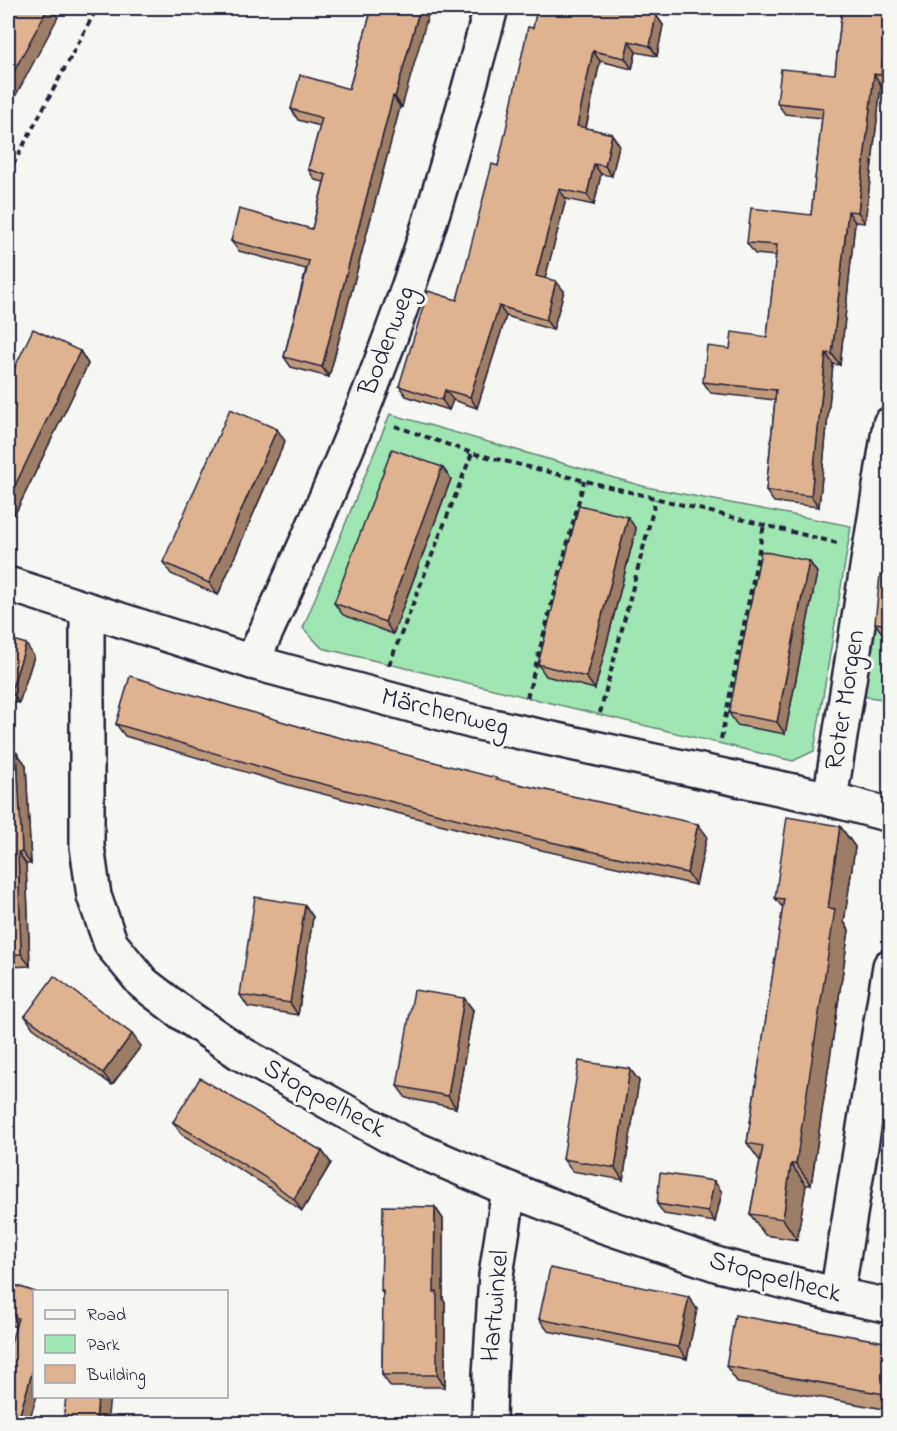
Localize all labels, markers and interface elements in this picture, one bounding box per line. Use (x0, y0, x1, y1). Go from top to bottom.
street label: Bodenweg (349, 280, 427, 402)
street label: Roter Morgen (816, 627, 876, 773)
street label: Märchenweg (377, 678, 513, 748)
street label: Stoppelheck (255, 1049, 393, 1149)
street label: Stoppelheck (705, 1242, 845, 1314)
street label: Hartwinkel (472, 1248, 520, 1364)
legend (33, 1290, 228, 1398)
text: Road (87, 1303, 126, 1329)
text: Park (87, 1333, 120, 1359)
text: Building (86, 1363, 146, 1390)

